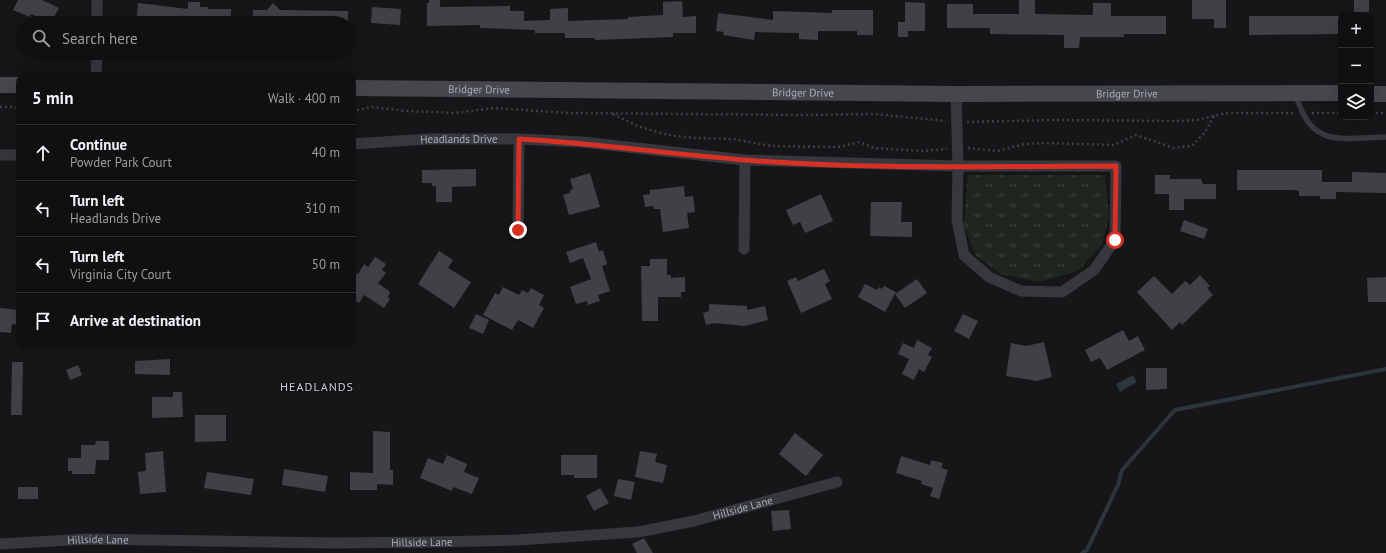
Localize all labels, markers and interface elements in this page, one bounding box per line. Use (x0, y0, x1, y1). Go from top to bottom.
map controls (1338, 12, 1374, 120)
button: + (1338, 12, 1374, 48)
search box (16, 16, 356, 60)
icon: search (30, 27, 52, 49)
text: Search here (62, 29, 138, 48)
button: − (1338, 48, 1374, 84)
street label: Bridger Drive (448, 82, 510, 97)
button: layers (1338, 84, 1374, 120)
street label: Bridger Drive (772, 85, 834, 100)
street label: Bridger Drive (1096, 86, 1158, 101)
text: 5 min (32, 87, 73, 109)
text: Walk · 400 m (268, 90, 340, 107)
street label: Headlands Drive (420, 132, 498, 147)
text: Continue (70, 135, 127, 154)
icon: ahead (32, 142, 54, 164)
text: 40 m (312, 144, 340, 161)
text: Powder Park Court (70, 154, 172, 171)
text: Turn left (70, 191, 124, 210)
icon: left (32, 198, 54, 220)
text: 310 m (305, 200, 340, 217)
text: Headlands Drive (70, 210, 161, 227)
route end (509, 221, 527, 239)
route start (1106, 231, 1124, 249)
text: Turn left (70, 247, 124, 266)
icon: left (32, 254, 54, 276)
text: 50 m (312, 256, 340, 273)
text: Virginia City Court (70, 266, 171, 283)
icon: arrive (32, 310, 54, 332)
text: Arrive at destination (70, 311, 201, 330)
district label: HEADLANDS (280, 379, 354, 394)
street label: Hillside Lane (711, 493, 775, 523)
street label: Hillside Lane (67, 532, 129, 547)
street label: Hillside Lane (391, 535, 453, 549)

